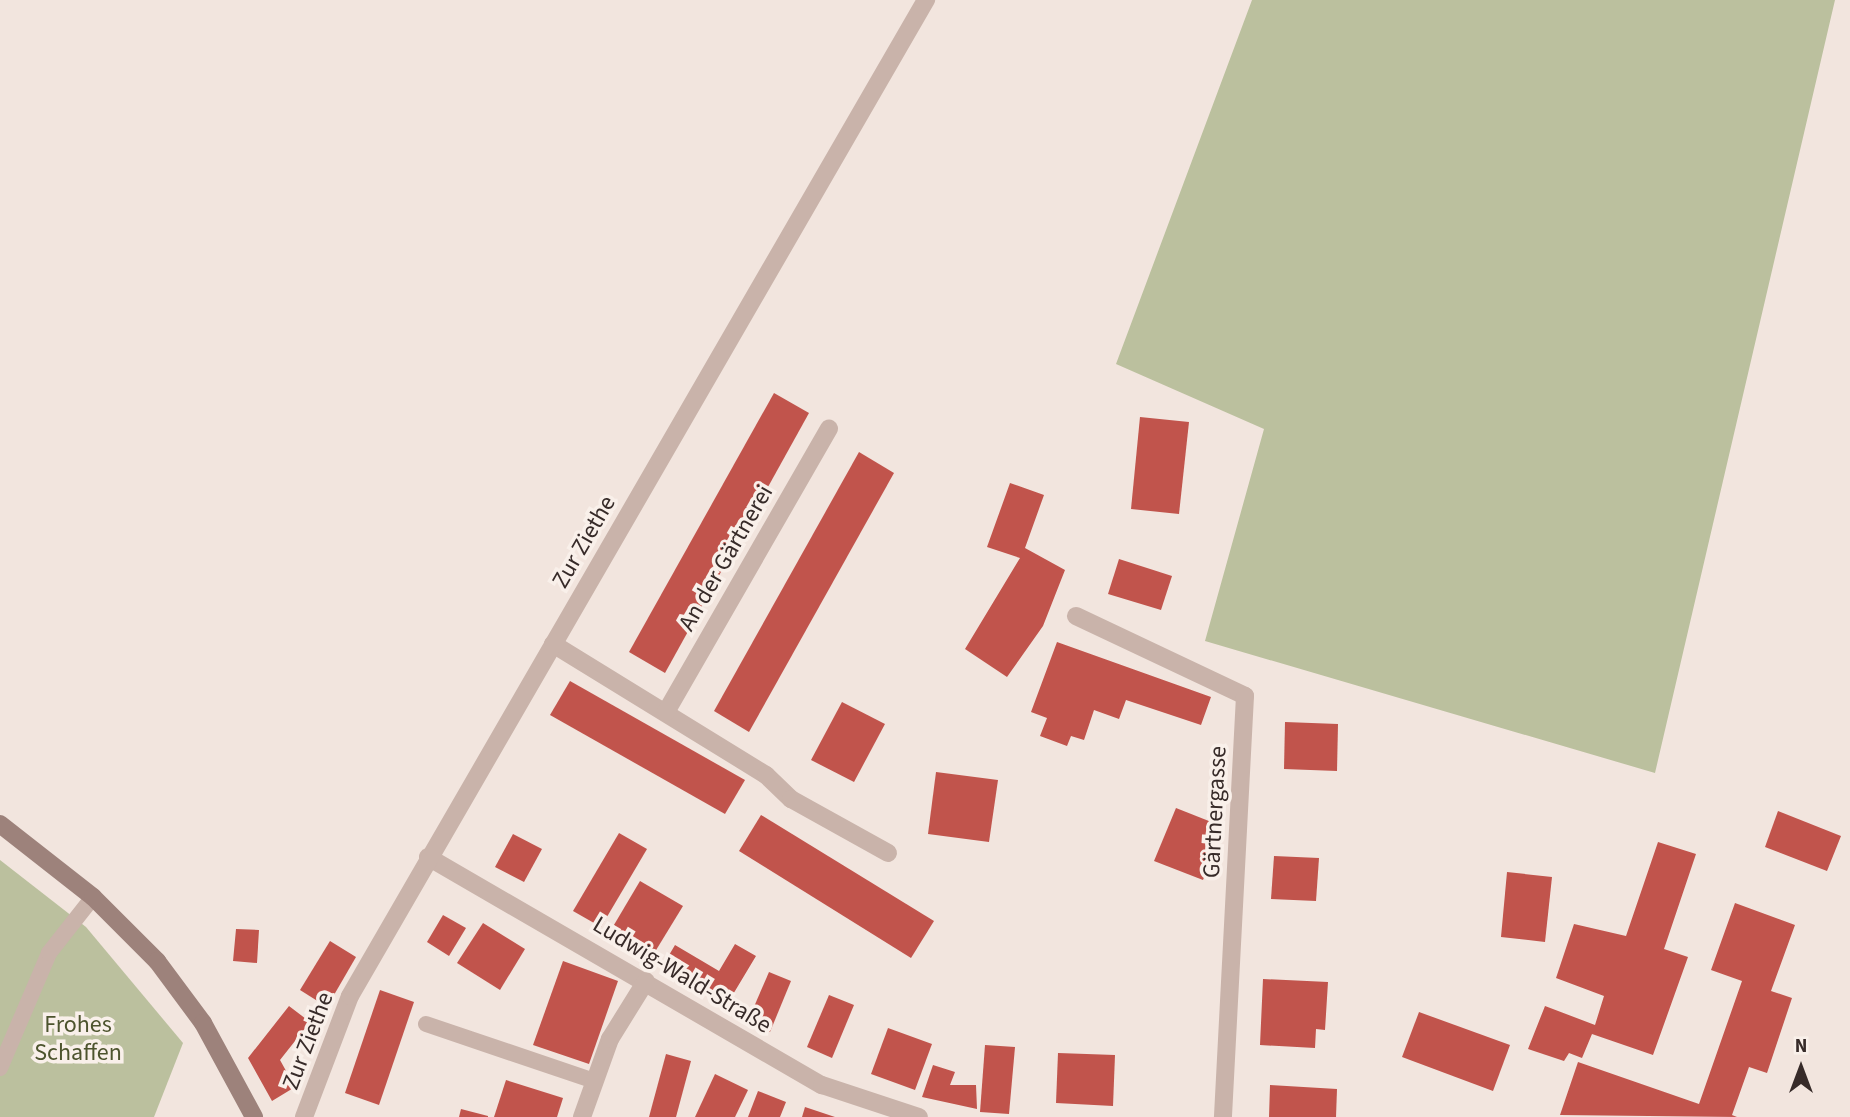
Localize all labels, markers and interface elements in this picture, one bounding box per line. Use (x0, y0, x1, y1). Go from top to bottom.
street label: An der Gärtnerei (673, 480, 779, 636)
street label: Zur Ziethe (546, 491, 622, 593)
street label: Gärtnergasse (1197, 745, 1233, 879)
street label: Ludwig-Wald-Straße (587, 910, 777, 1040)
street label: Zur Ziethe (276, 988, 340, 1094)
park label: Frohes Schaffen (34, 1011, 122, 1067)
north arrow (1766, 1033, 1836, 1103)
text: N (1795, 1033, 1807, 1060)

